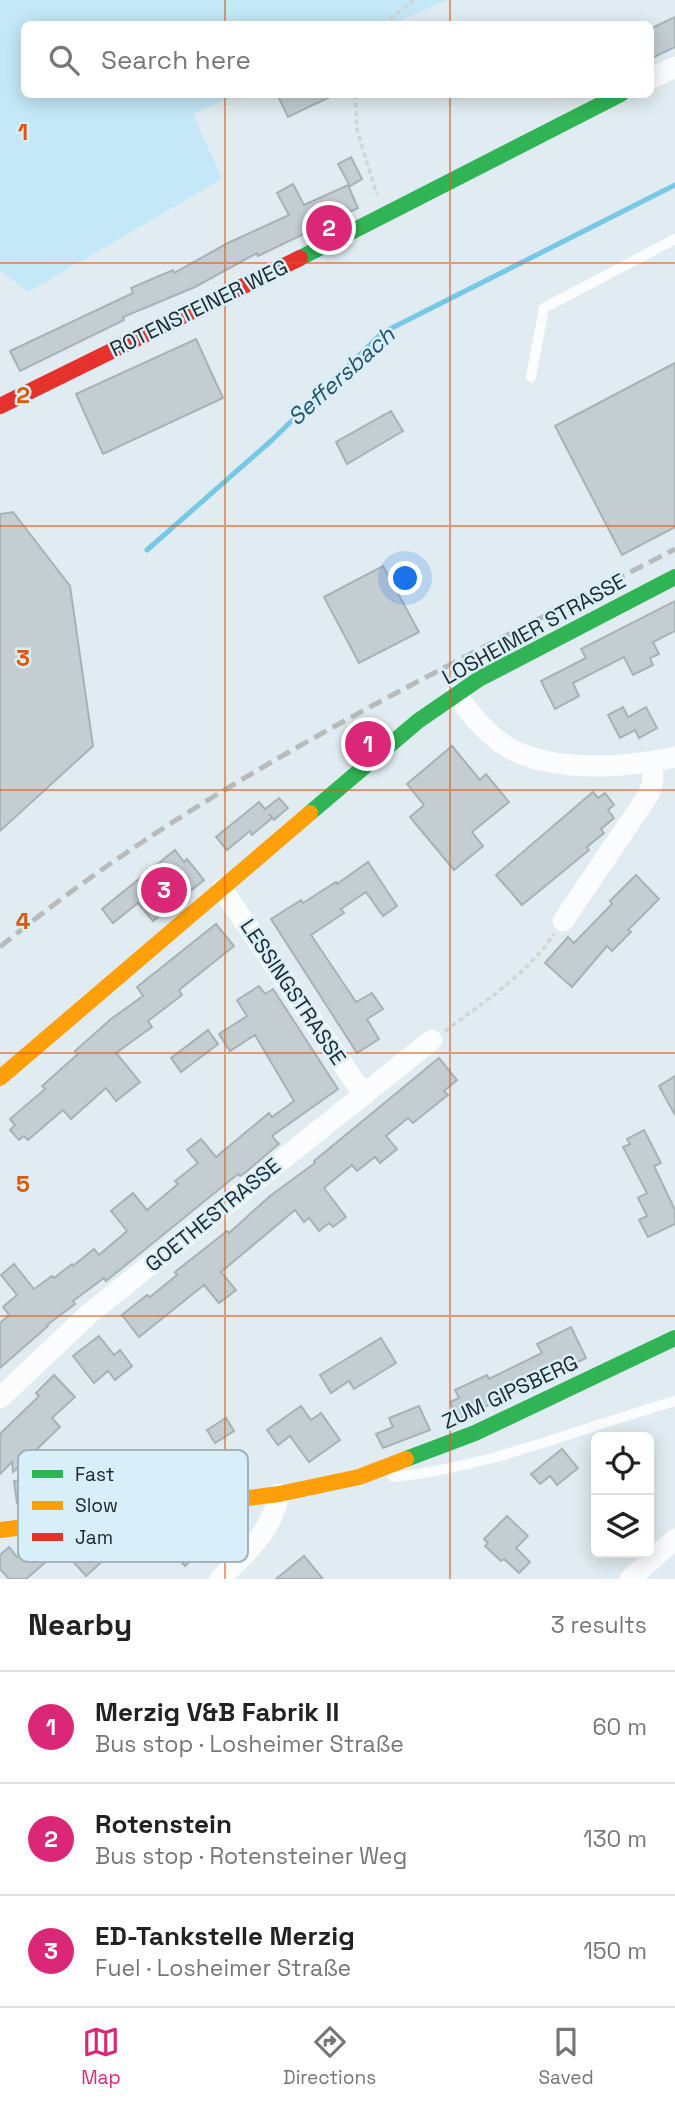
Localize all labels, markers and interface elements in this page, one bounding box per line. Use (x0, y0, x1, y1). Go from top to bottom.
search box (21, 21, 654, 98)
icon: search (45, 41, 83, 79)
text: Search here (101, 43, 251, 77)
text: 1 (18, 117, 28, 147)
pin: 2 (306, 202, 352, 254)
street label: ROTENSTEINER WEG (105, 253, 292, 362)
water label: Seffersbach (281, 319, 402, 432)
text: 2 (16, 380, 30, 410)
your location (388, 561, 422, 595)
street label: LOSHEIMER STRASSE (437, 567, 630, 690)
text: 3 (16, 643, 30, 673)
pin: 1 (345, 718, 391, 770)
pin: 3 (141, 864, 187, 916)
text: 4 (16, 906, 31, 936)
street label: LESSINGSTRASSE (235, 913, 352, 1070)
street label: GOETHESTRASSE (140, 1152, 286, 1277)
text: 5 (16, 1169, 30, 1199)
street label: ZUM GIPSBERG (438, 1348, 582, 1435)
map controls (591, 1432, 654, 1558)
button: locate (591, 1432, 654, 1495)
legend (18, 1450, 248, 1562)
text: Fast (75, 1462, 115, 1487)
text: Slow (75, 1493, 118, 1518)
button: layers (591, 1495, 654, 1558)
text: Jam (75, 1525, 113, 1550)
text: Nearby (28, 1605, 132, 1644)
text: 3 results (551, 1610, 647, 1640)
text: Merzig V&B Fabrik II (95, 1695, 339, 1729)
text: 1 (46, 1712, 56, 1742)
text: 60 m (592, 1712, 647, 1742)
text: Bus stop · Losheimer Straße (95, 1729, 404, 1759)
text: Rotenstein (95, 1807, 232, 1841)
text: 2 (44, 1824, 58, 1854)
text: 130 m (583, 1824, 647, 1854)
text: Bus stop · Rotensteiner Weg (95, 1841, 407, 1871)
text: ED-Tankstelle Merzig (95, 1919, 355, 1953)
text: 3 (44, 1936, 58, 1966)
text: 150 m (583, 1936, 647, 1966)
text: Fuel · Losheimer Straße (95, 1953, 351, 1983)
tab: Map (81, 2023, 121, 2090)
tab: Directions (283, 2023, 376, 2090)
tab: Saved (538, 2023, 594, 2090)

